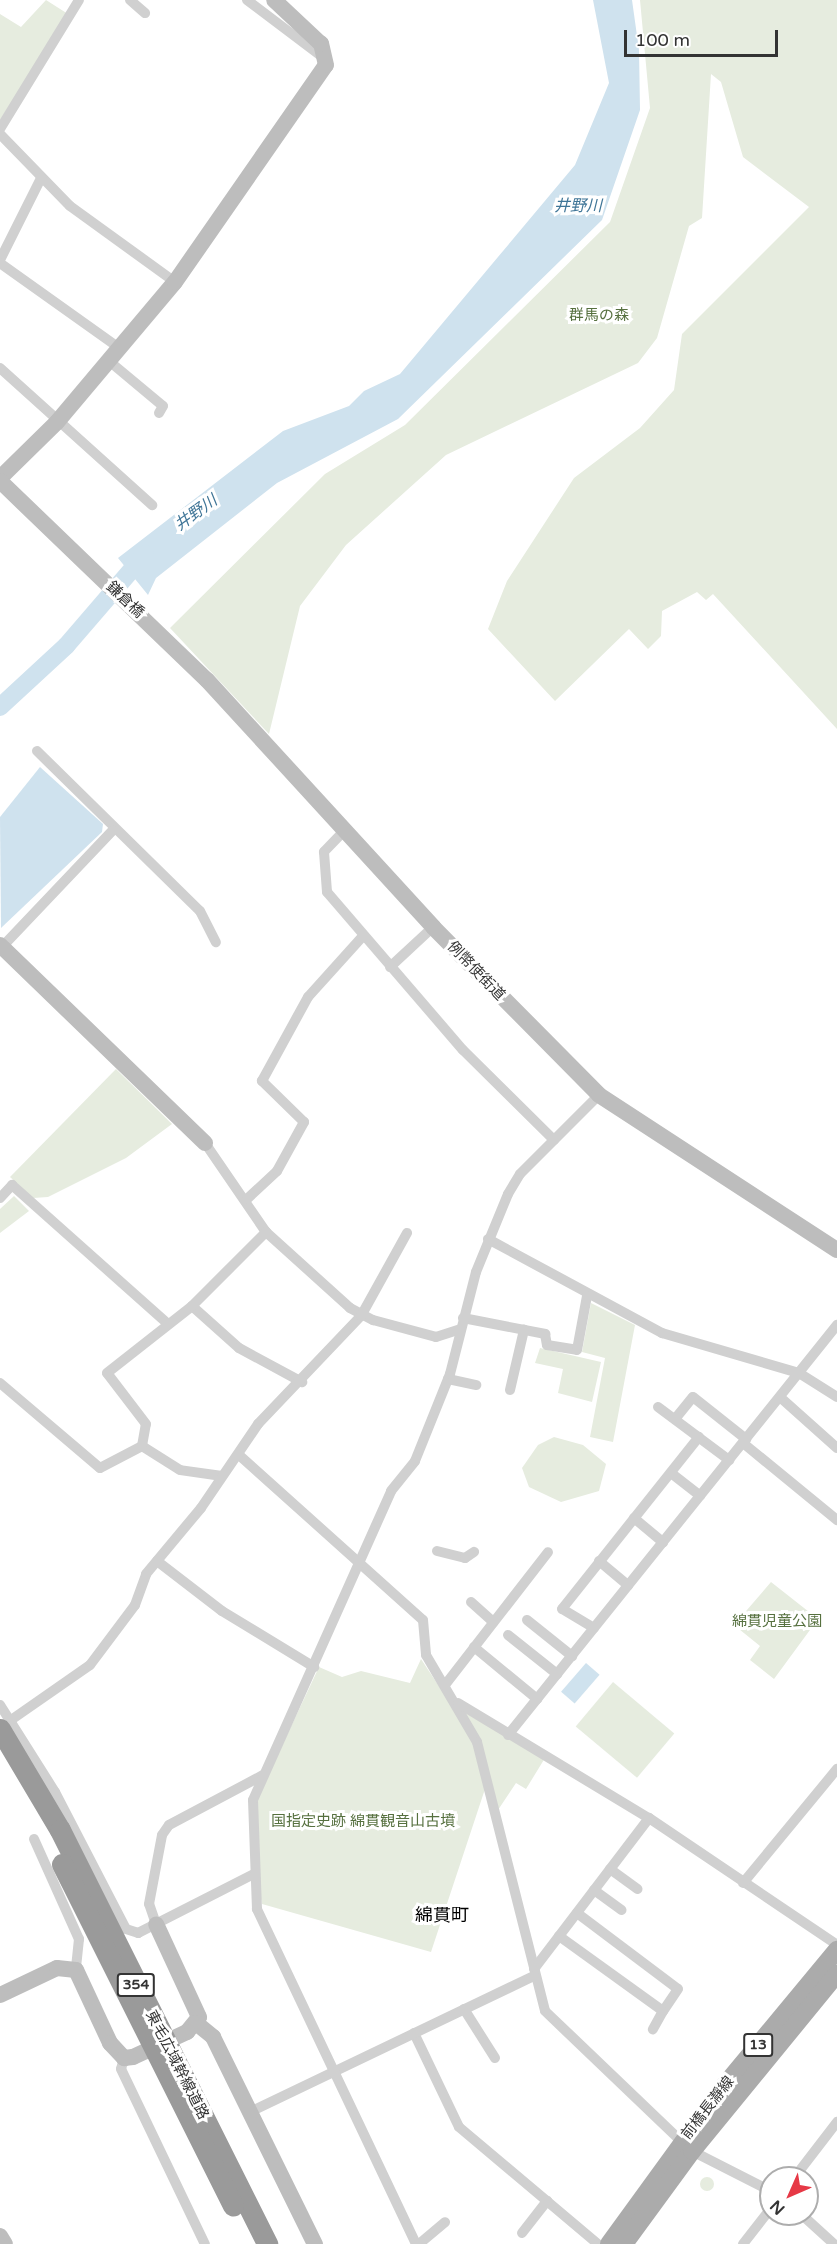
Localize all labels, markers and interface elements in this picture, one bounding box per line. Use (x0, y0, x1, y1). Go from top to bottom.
scale bar (627, 18, 782, 56)
text: 100 m (635, 29, 690, 51)
water label: 井野川 (554, 196, 602, 216)
park label: 群馬の森 (569, 307, 629, 325)
water label: 井野川 (171, 491, 221, 535)
street label: 鎌倉橋 (102, 578, 148, 622)
street label: 例幣使街道 (443, 938, 509, 1004)
park label: 綿貫児童公園 (732, 1613, 822, 1631)
park label: 国指定史跡 綿貫観音山古墳 (271, 1813, 455, 1831)
district label: 綿貫町 (415, 1904, 469, 1926)
road number: 354 (116, 1974, 156, 1996)
street label: 東毛広域幹線道路 (142, 2007, 212, 2123)
road number: 13 (743, 2034, 773, 2056)
street label: 前橋長瀞線 (678, 2073, 738, 2143)
north arrow (759, 2166, 819, 2226)
text: N (766, 2196, 789, 2219)

